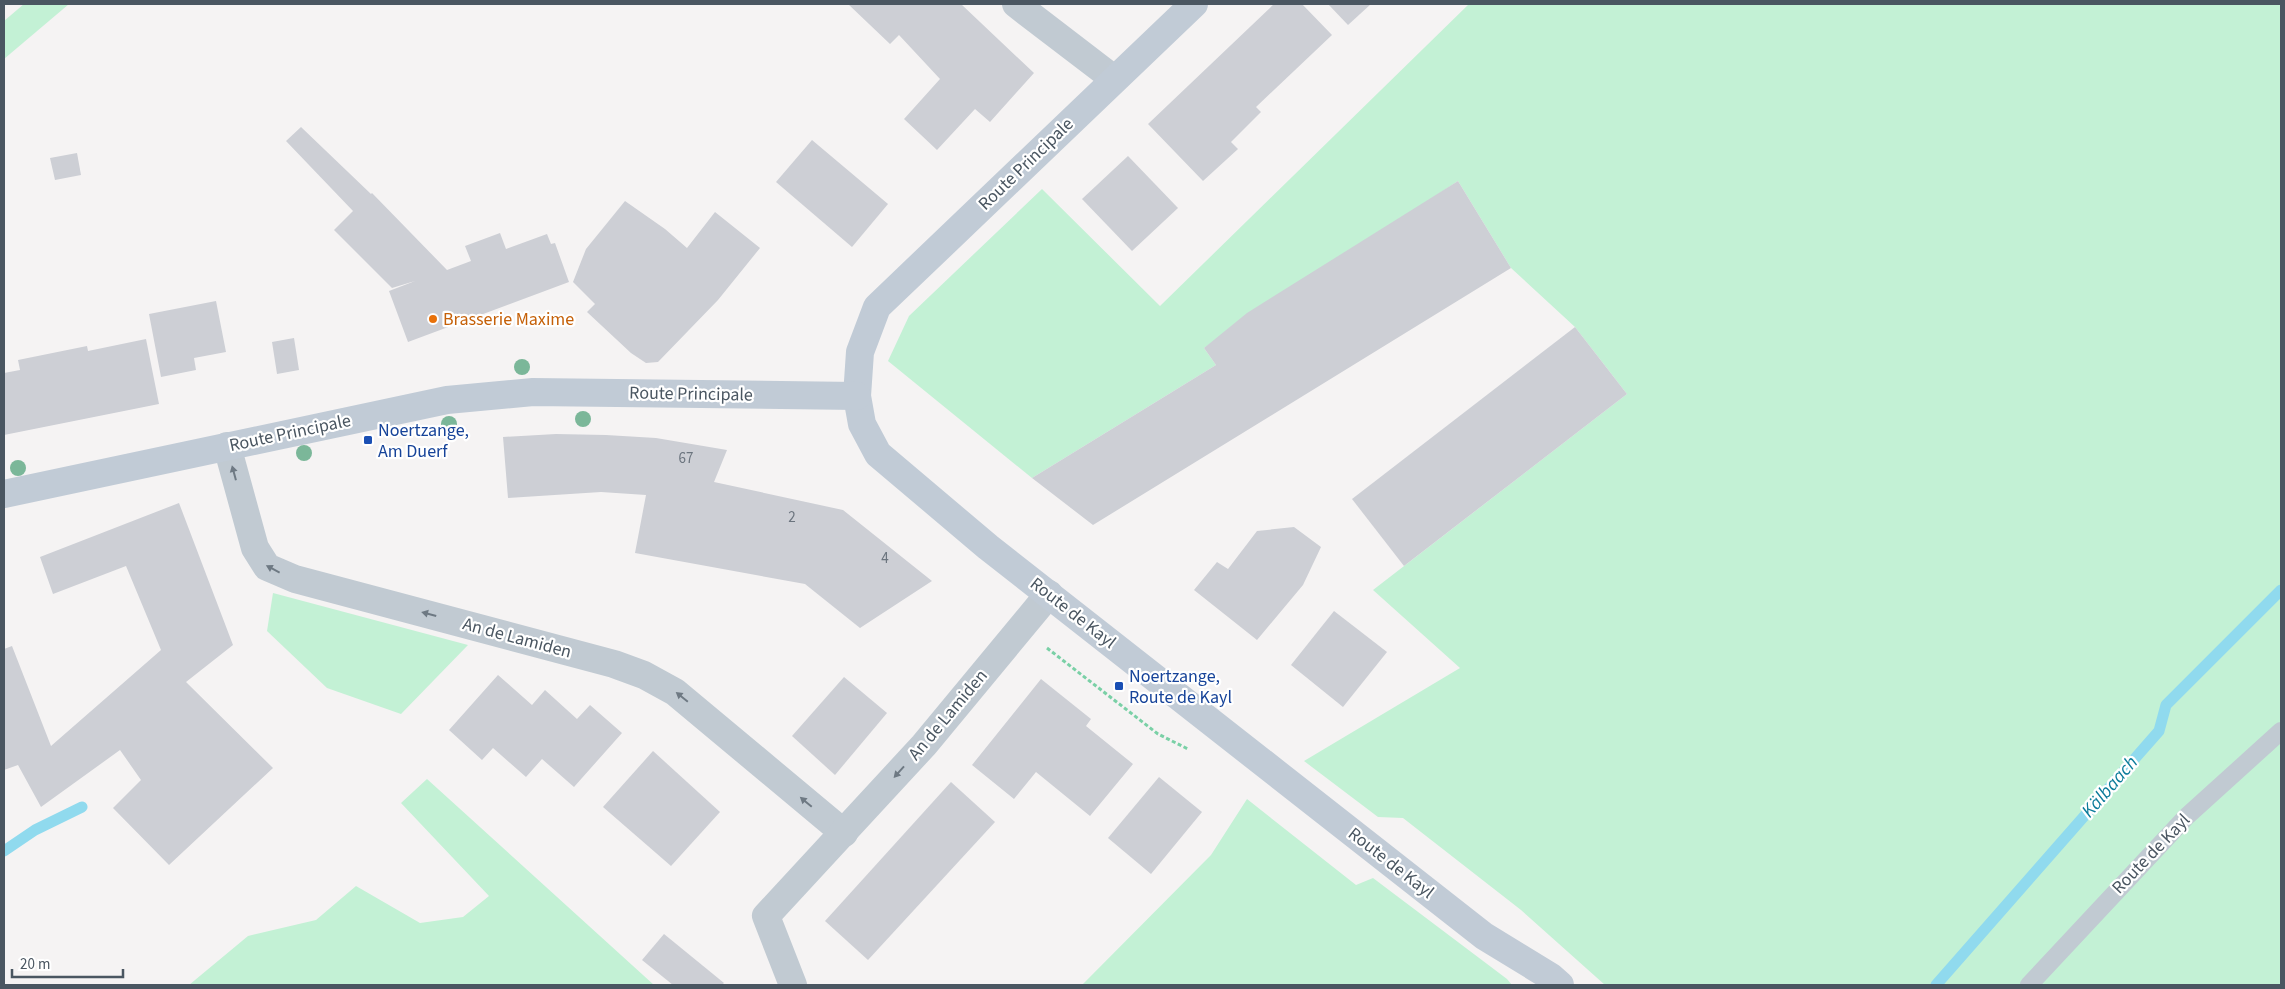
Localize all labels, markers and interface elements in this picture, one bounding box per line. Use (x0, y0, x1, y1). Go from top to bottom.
street label: Route Principale (973, 112, 1079, 216)
place label: Brasserie Maxime (443, 307, 574, 332)
marker: Brasserie Maxime (427, 313, 439, 325)
street label: Route Principale (629, 380, 753, 408)
street label: Route Principale (227, 408, 353, 458)
place label: Noertzange, Am Duerf (378, 418, 469, 464)
marker: Noertzange, Am Duerf (362, 434, 374, 446)
house number: 67 (679, 448, 693, 469)
one-way arrow (230, 465, 238, 481)
house number: 2 (788, 507, 796, 528)
house number: 4 (881, 548, 889, 569)
one-way arrow (266, 565, 281, 573)
street label: Route de Kayl (1025, 571, 1121, 655)
one-way arrow (421, 610, 436, 618)
street label: An de Lamiden (460, 611, 574, 665)
street label: An de Lamiden (903, 664, 993, 766)
place label: Noertzange, Route de Kayl (1129, 664, 1232, 710)
marker: Noertzange, Route de Kayl (1113, 680, 1125, 692)
one-way arrow (675, 692, 688, 703)
water label: Kälbaach (2076, 750, 2144, 824)
one-way arrow (893, 766, 905, 778)
one-way arrow (800, 796, 813, 807)
street label: Route de Kayl (2106, 808, 2196, 900)
street label: Route de Kayl (1343, 821, 1439, 905)
scale bar (12, 946, 124, 978)
text: 20 m (20, 954, 50, 975)

